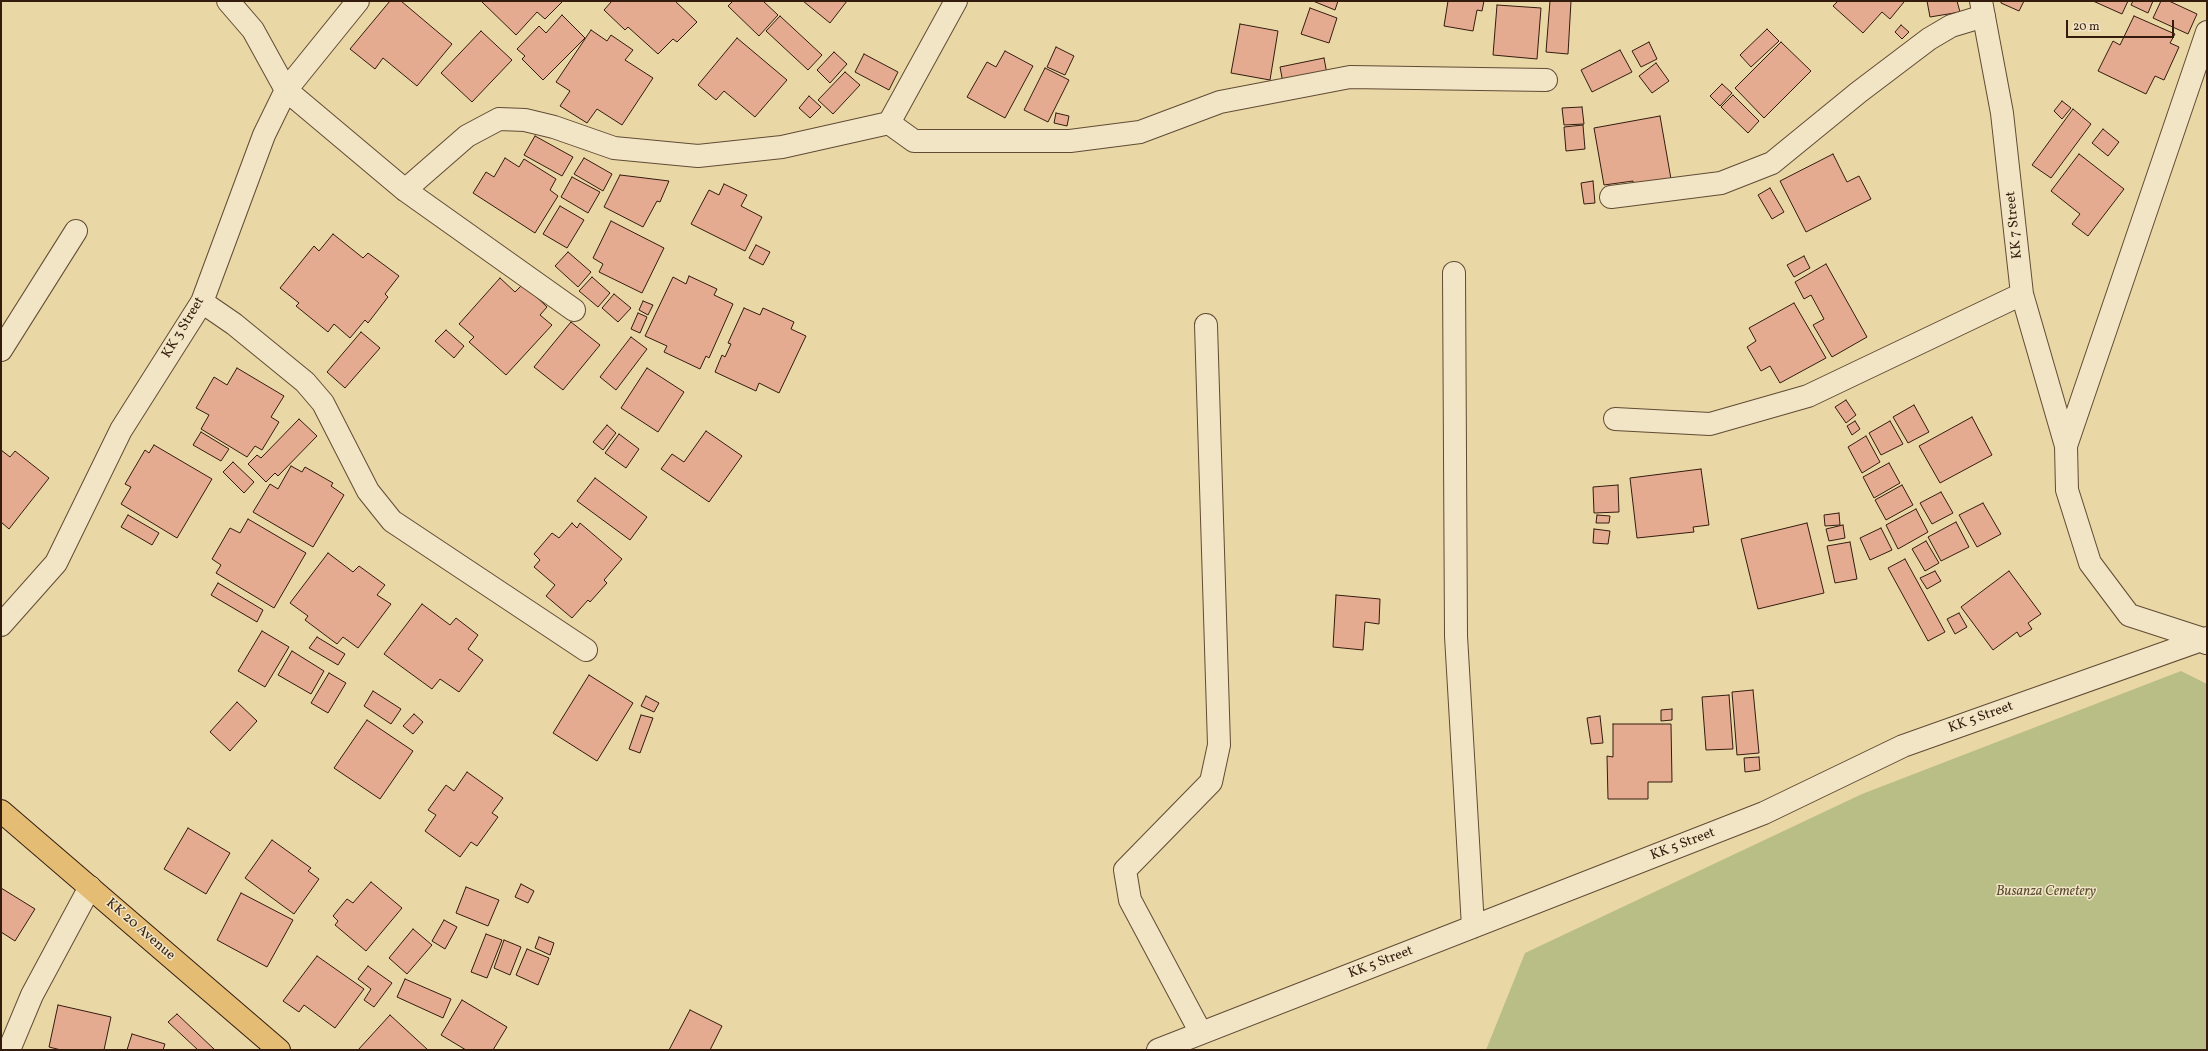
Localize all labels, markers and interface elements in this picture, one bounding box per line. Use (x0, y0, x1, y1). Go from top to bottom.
scale bar (2068, 12, 2176, 38)
text: 20 m (2073, 19, 2100, 35)
street label: KK 7 Street (2003, 190, 2027, 260)
street label: KK 3 Street (159, 294, 209, 362)
street label: KK 5 Street (1946, 698, 2016, 738)
street label: KK 5 Street (1648, 825, 1718, 865)
park label: Busanza Cemetery (1996, 884, 2096, 900)
street label: KK 20 Avenue (102, 895, 178, 965)
street label: KK 5 Street (1346, 943, 1416, 983)

